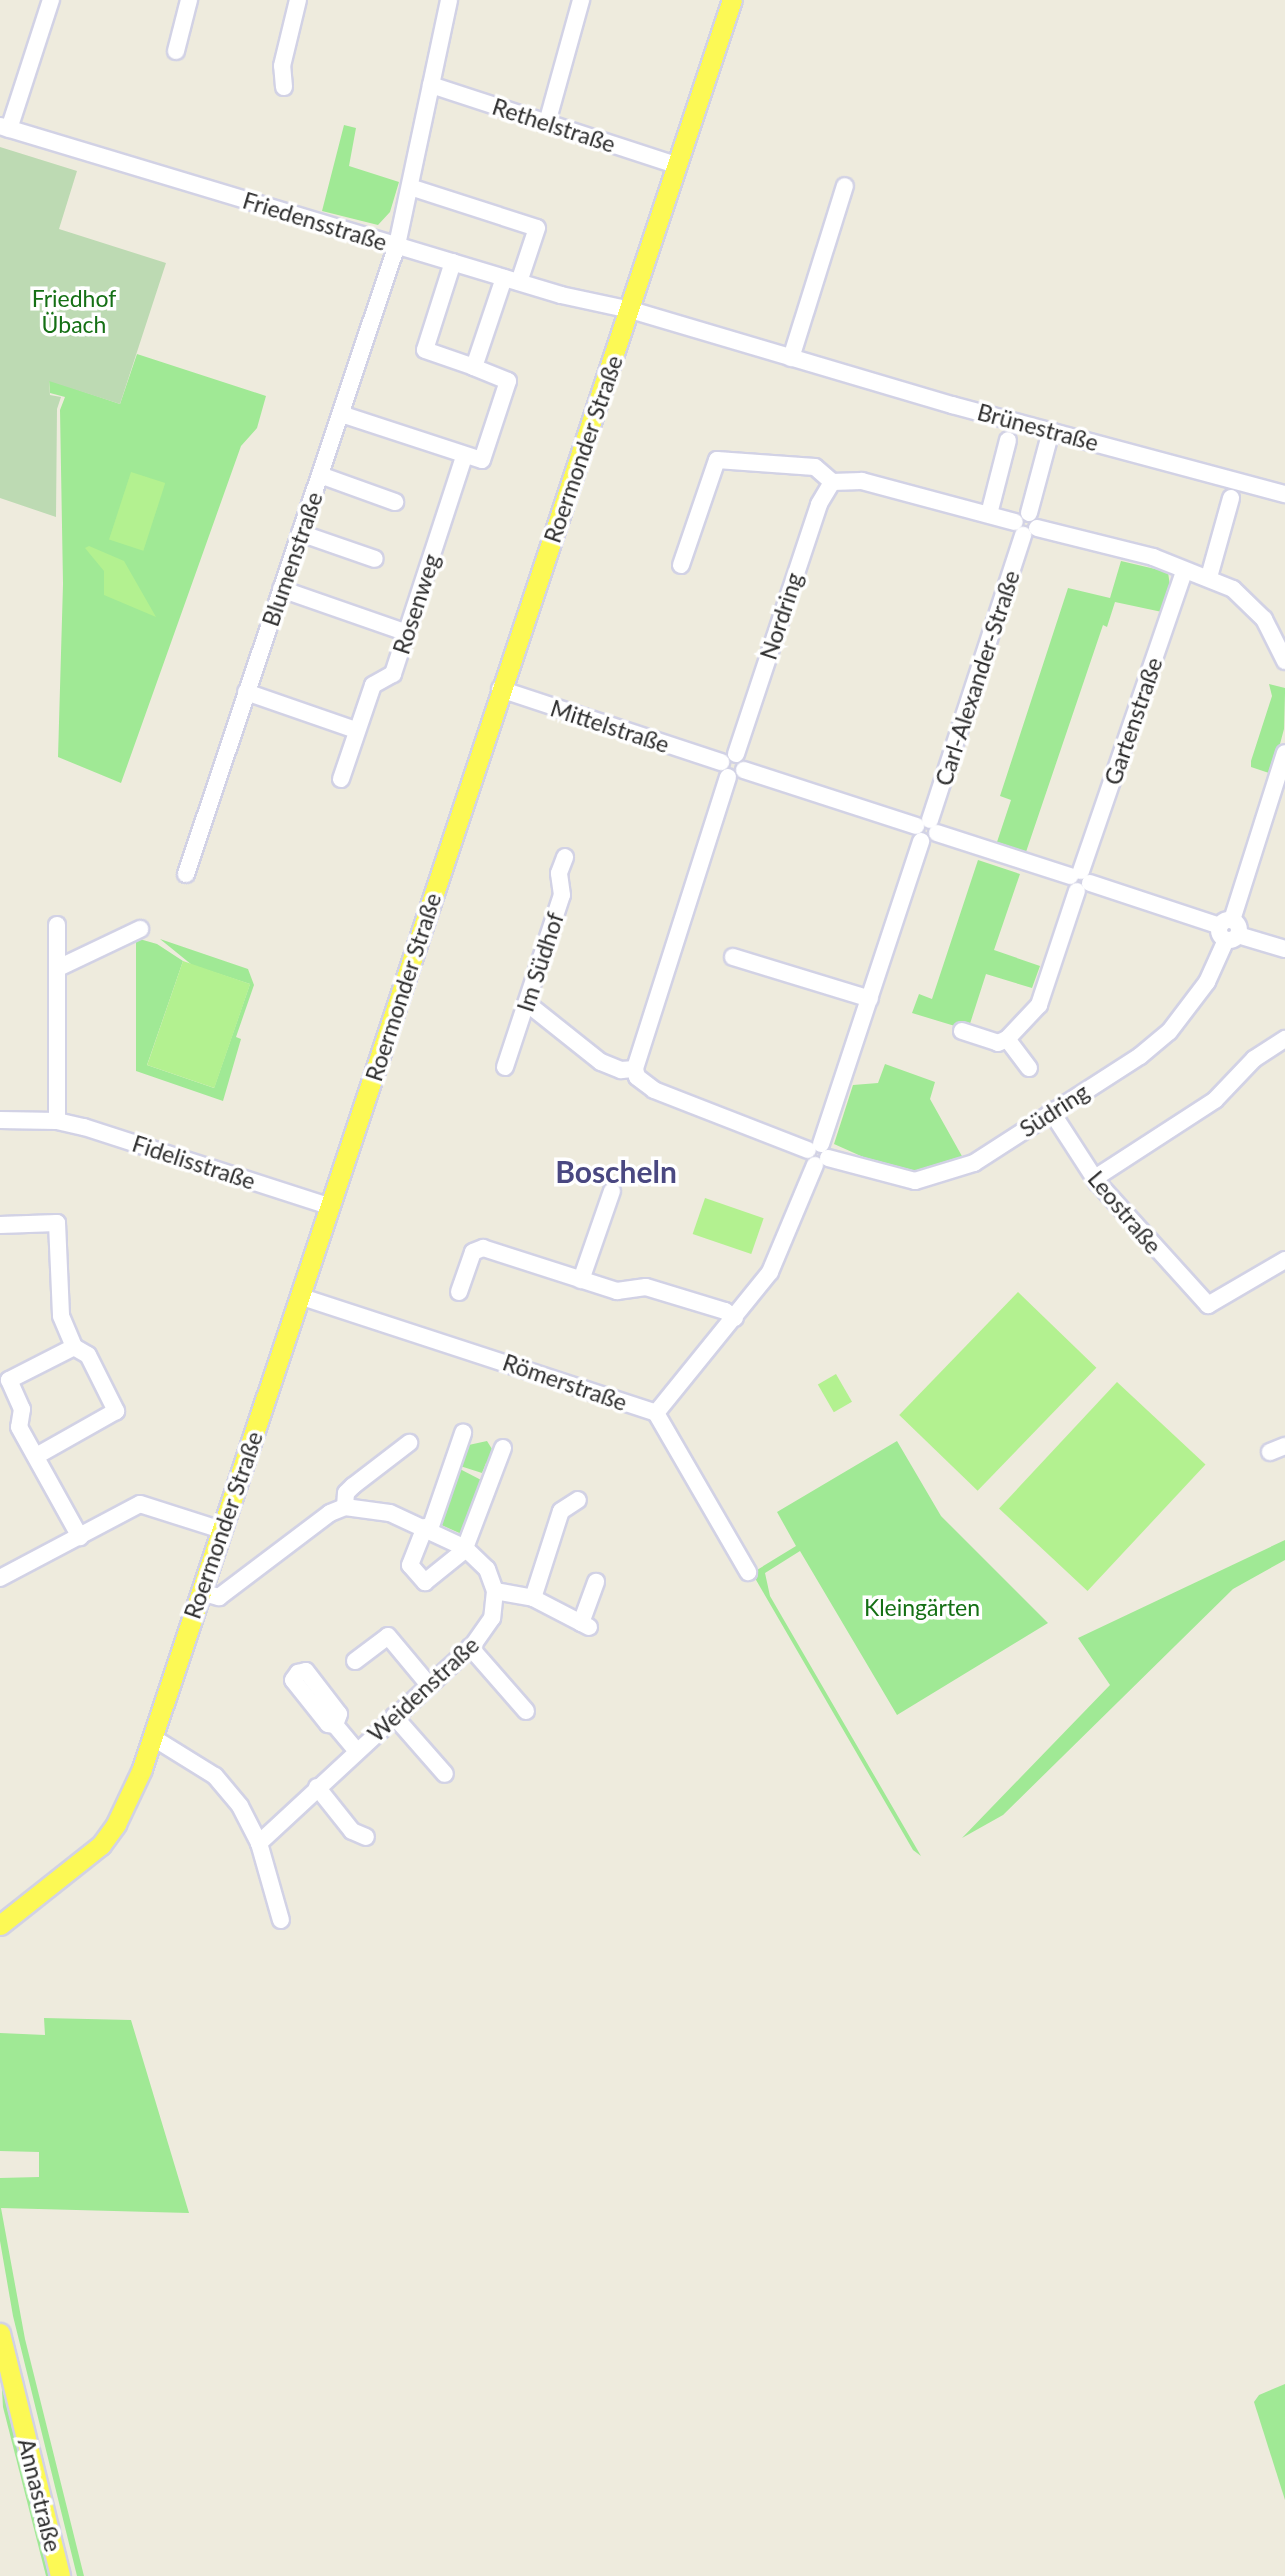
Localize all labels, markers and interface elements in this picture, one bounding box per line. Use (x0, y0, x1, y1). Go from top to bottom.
street label: Rethelstraße (489, 92, 619, 158)
street label: Friedensstraße (240, 186, 390, 256)
park label: Friedhof Übach (32, 284, 116, 338)
street label: Roermonder Straße (538, 352, 628, 546)
street label: Brünestraße (974, 398, 1102, 456)
street label: Blumenstraße (256, 488, 328, 630)
street label: Rosenweg (387, 550, 445, 658)
street label: Carl-Alexander-Straße (929, 567, 1025, 789)
street label: Nordring (754, 569, 808, 663)
street label: Gartenstraße (1098, 654, 1168, 788)
street label: Mittelstraße (547, 694, 673, 758)
street label: Roermonder Straße (359, 889, 447, 1085)
street label: Im Südhof (511, 909, 569, 1015)
street label: Südring (1014, 1078, 1094, 1142)
street label: Fidelisstraße (129, 1129, 259, 1195)
district label: Boscheln (555, 1153, 677, 1189)
street label: Leostraße (1082, 1165, 1168, 1259)
street label: Römerstraße (499, 1348, 631, 1416)
street label: Roermonder Straße (178, 1428, 268, 1622)
park label: Kleingärten (864, 1593, 980, 1621)
street label: Weidenstraße (362, 1631, 484, 1747)
street label: Annastraße (13, 2435, 67, 2555)

